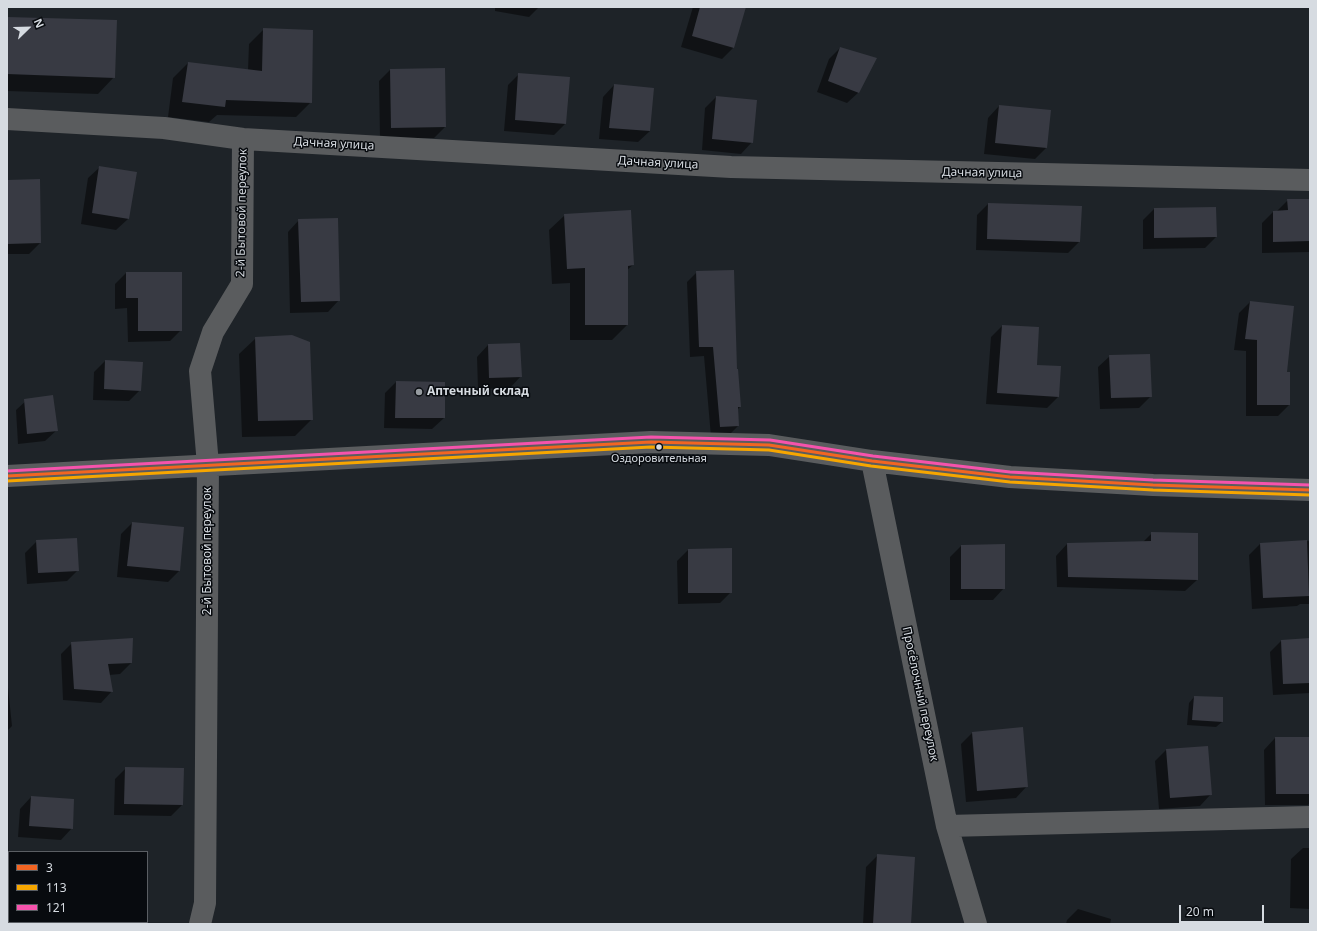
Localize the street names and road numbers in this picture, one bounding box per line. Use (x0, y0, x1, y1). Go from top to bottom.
street label: Дачная улица (293, 135, 375, 153)
street label: 2-й Бытовой переулок (234, 149, 250, 277)
street label: Дачная улица (617, 154, 699, 172)
street label: Дачная улица (942, 165, 1022, 181)
street label: 2-й Бытовой переулок (201, 487, 215, 615)
street label: Просёлочный переулок (899, 625, 941, 763)

